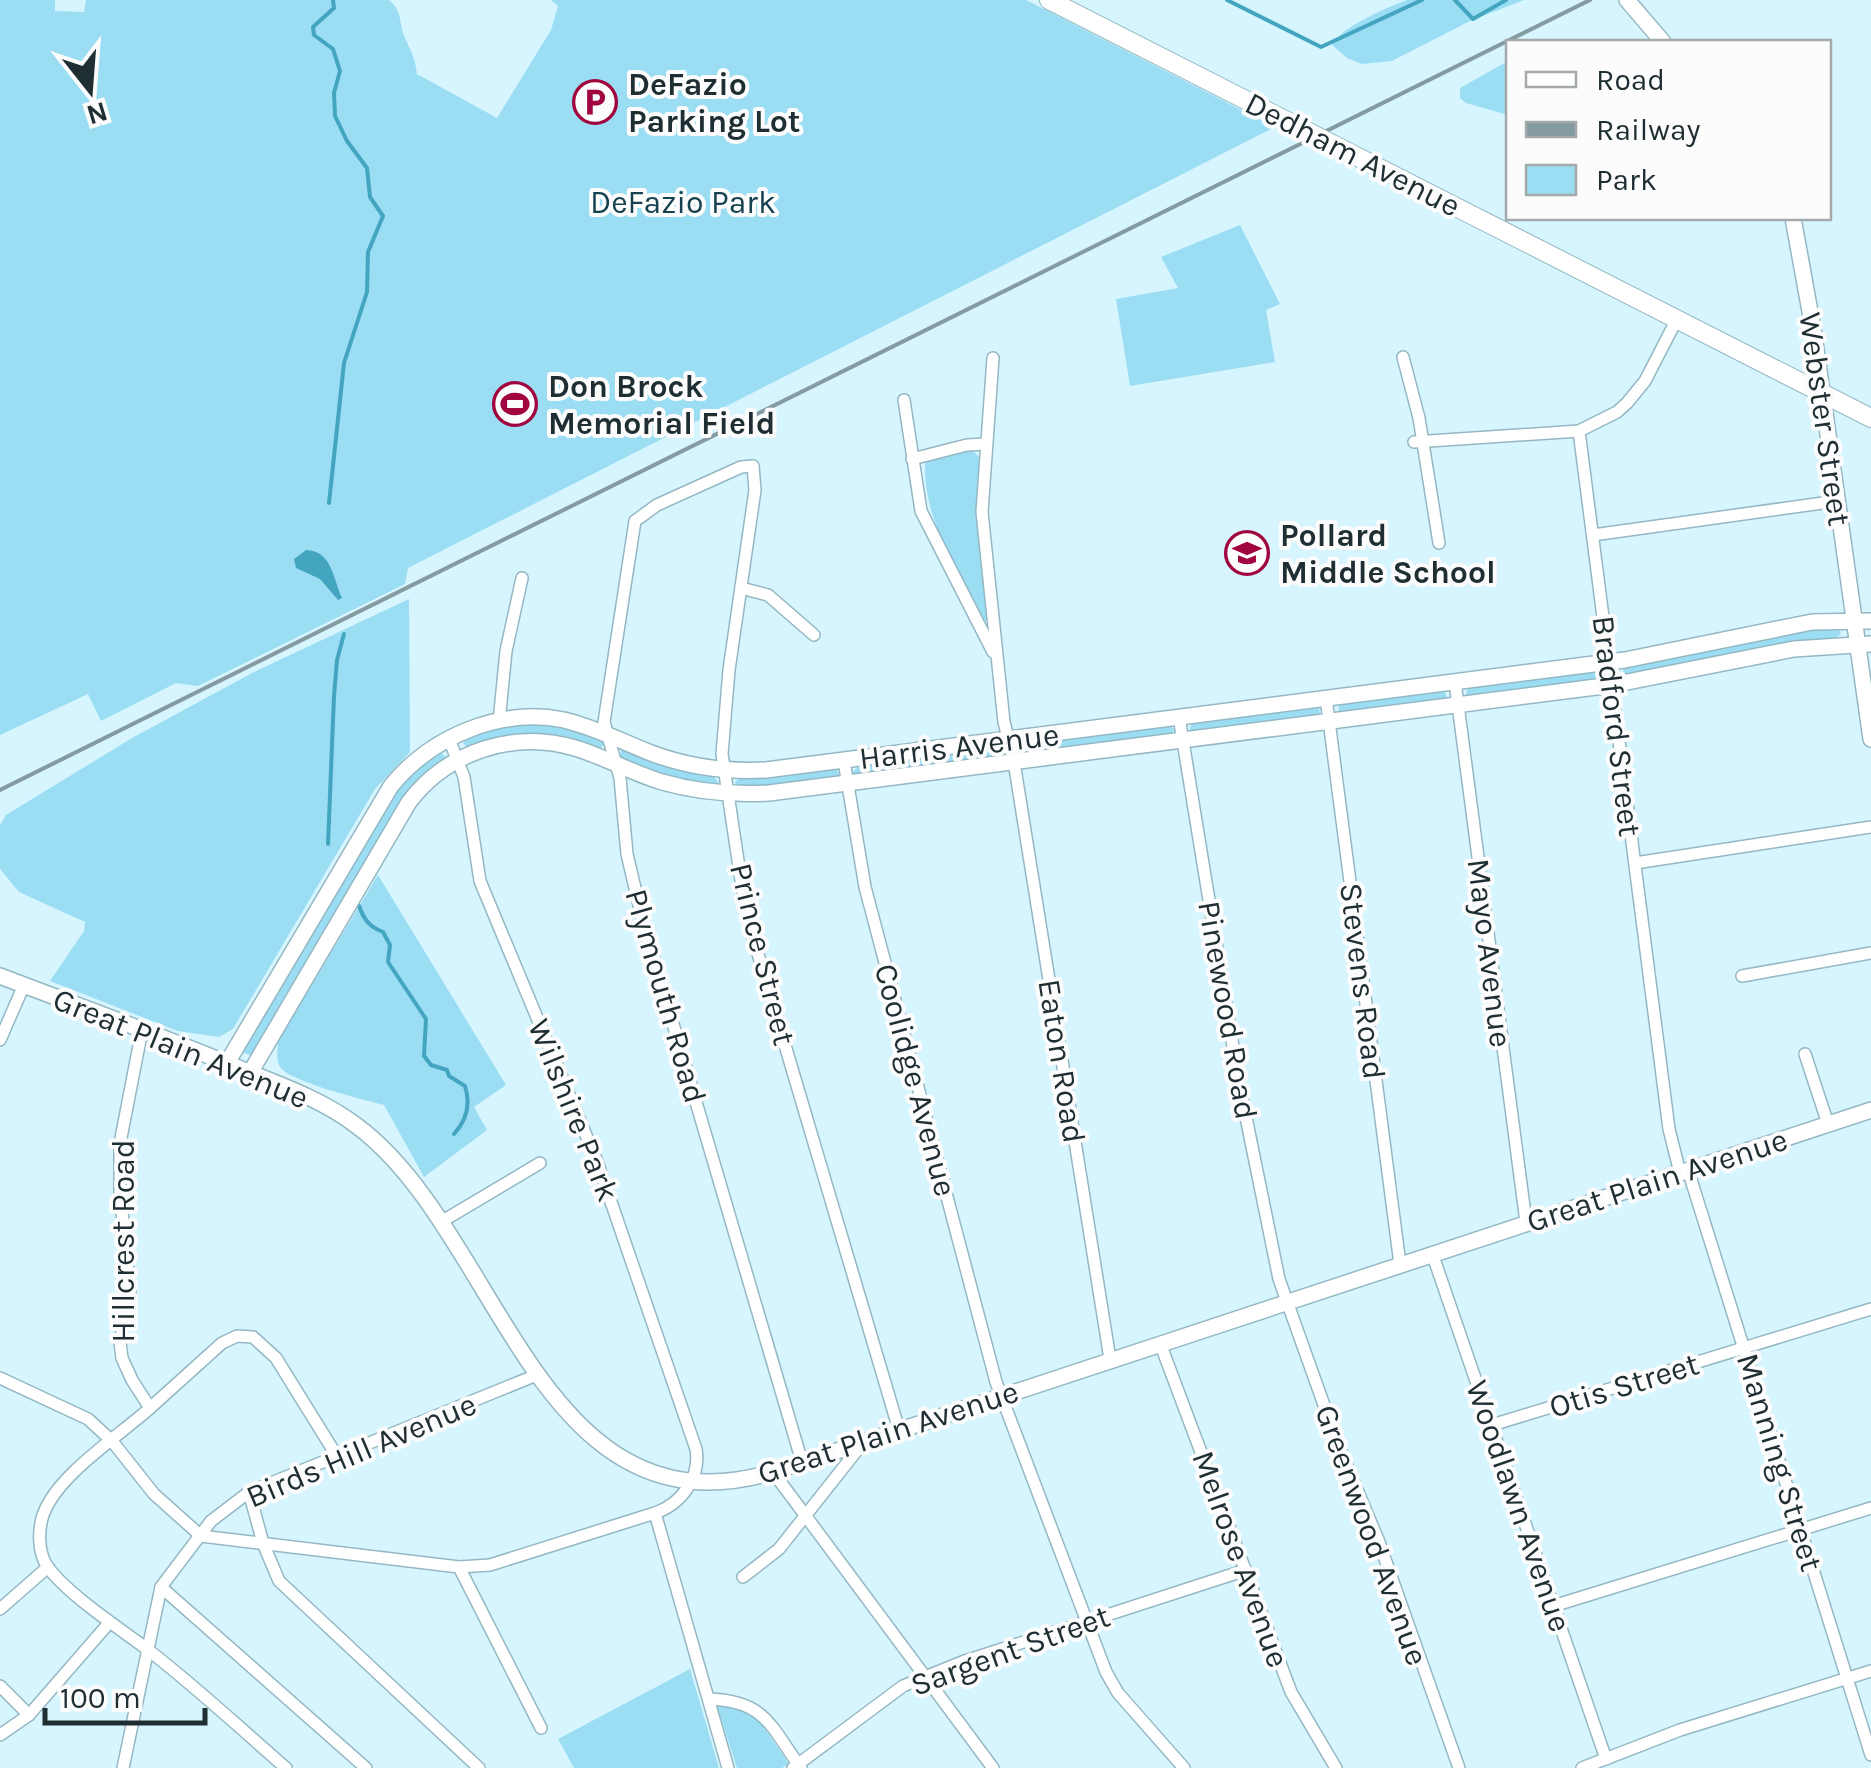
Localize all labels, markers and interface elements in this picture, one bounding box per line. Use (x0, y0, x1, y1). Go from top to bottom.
north arrow (40, 40, 140, 140)
legend (1506, 40, 1831, 220)
text: Road (1596, 62, 1665, 98)
place label: DeFazio Parking Lot (628, 66, 800, 140)
parking icon: DeFazio Parking Lot (572, 79, 618, 125)
street label: Dedham Avenue (1239, 84, 1466, 225)
text: N (83, 95, 112, 132)
text: Railway (1596, 112, 1700, 148)
text: Park (1596, 162, 1657, 198)
park label: DeFazio Park (590, 184, 776, 221)
street label: Webster Street (1791, 310, 1858, 528)
place label: Don Brock Memorial Field (548, 368, 775, 442)
sports icon: Don Brock Memorial Field (492, 381, 538, 427)
place label: Pollard Middle School (1280, 517, 1496, 591)
school or university icon: Pollard Middle School (1224, 530, 1270, 576)
street label: Bradford Street (1585, 613, 1648, 839)
street label: Harris Avenue (857, 716, 1061, 777)
street label: Mayo Avenue (1460, 856, 1519, 1050)
street label: Prince Street (722, 859, 803, 1049)
street label: Stevens Road (1332, 881, 1393, 1081)
street label: Plymouth Road (617, 885, 714, 1107)
street label: Pinewood Road (1190, 898, 1265, 1122)
street label: Coolidge Avenue (867, 960, 964, 1201)
street label: Eaton Road (1030, 976, 1093, 1146)
street label: Great Plain Avenue (48, 980, 314, 1117)
street label: Wilshire Park (520, 1014, 627, 1207)
street label: Great Plain Avenue (1522, 1121, 1792, 1240)
street label: Hillcrest Road (105, 1139, 142, 1343)
street label: Otis Street (1545, 1345, 1703, 1426)
street label: Manning Street (1729, 1349, 1830, 1575)
street label: Great Plain Avenue (753, 1373, 1023, 1492)
street label: Woodlawn Avenue (1458, 1376, 1579, 1637)
street label: Birds Hill Avenue (241, 1385, 482, 1516)
street label: Greenwood Avenue (1307, 1400, 1436, 1670)
street label: Melrose Avenue (1184, 1446, 1297, 1672)
street label: Sargent Street (906, 1597, 1115, 1704)
scale bar (45, 1663, 205, 1725)
text: 100 m (60, 1680, 141, 1716)

